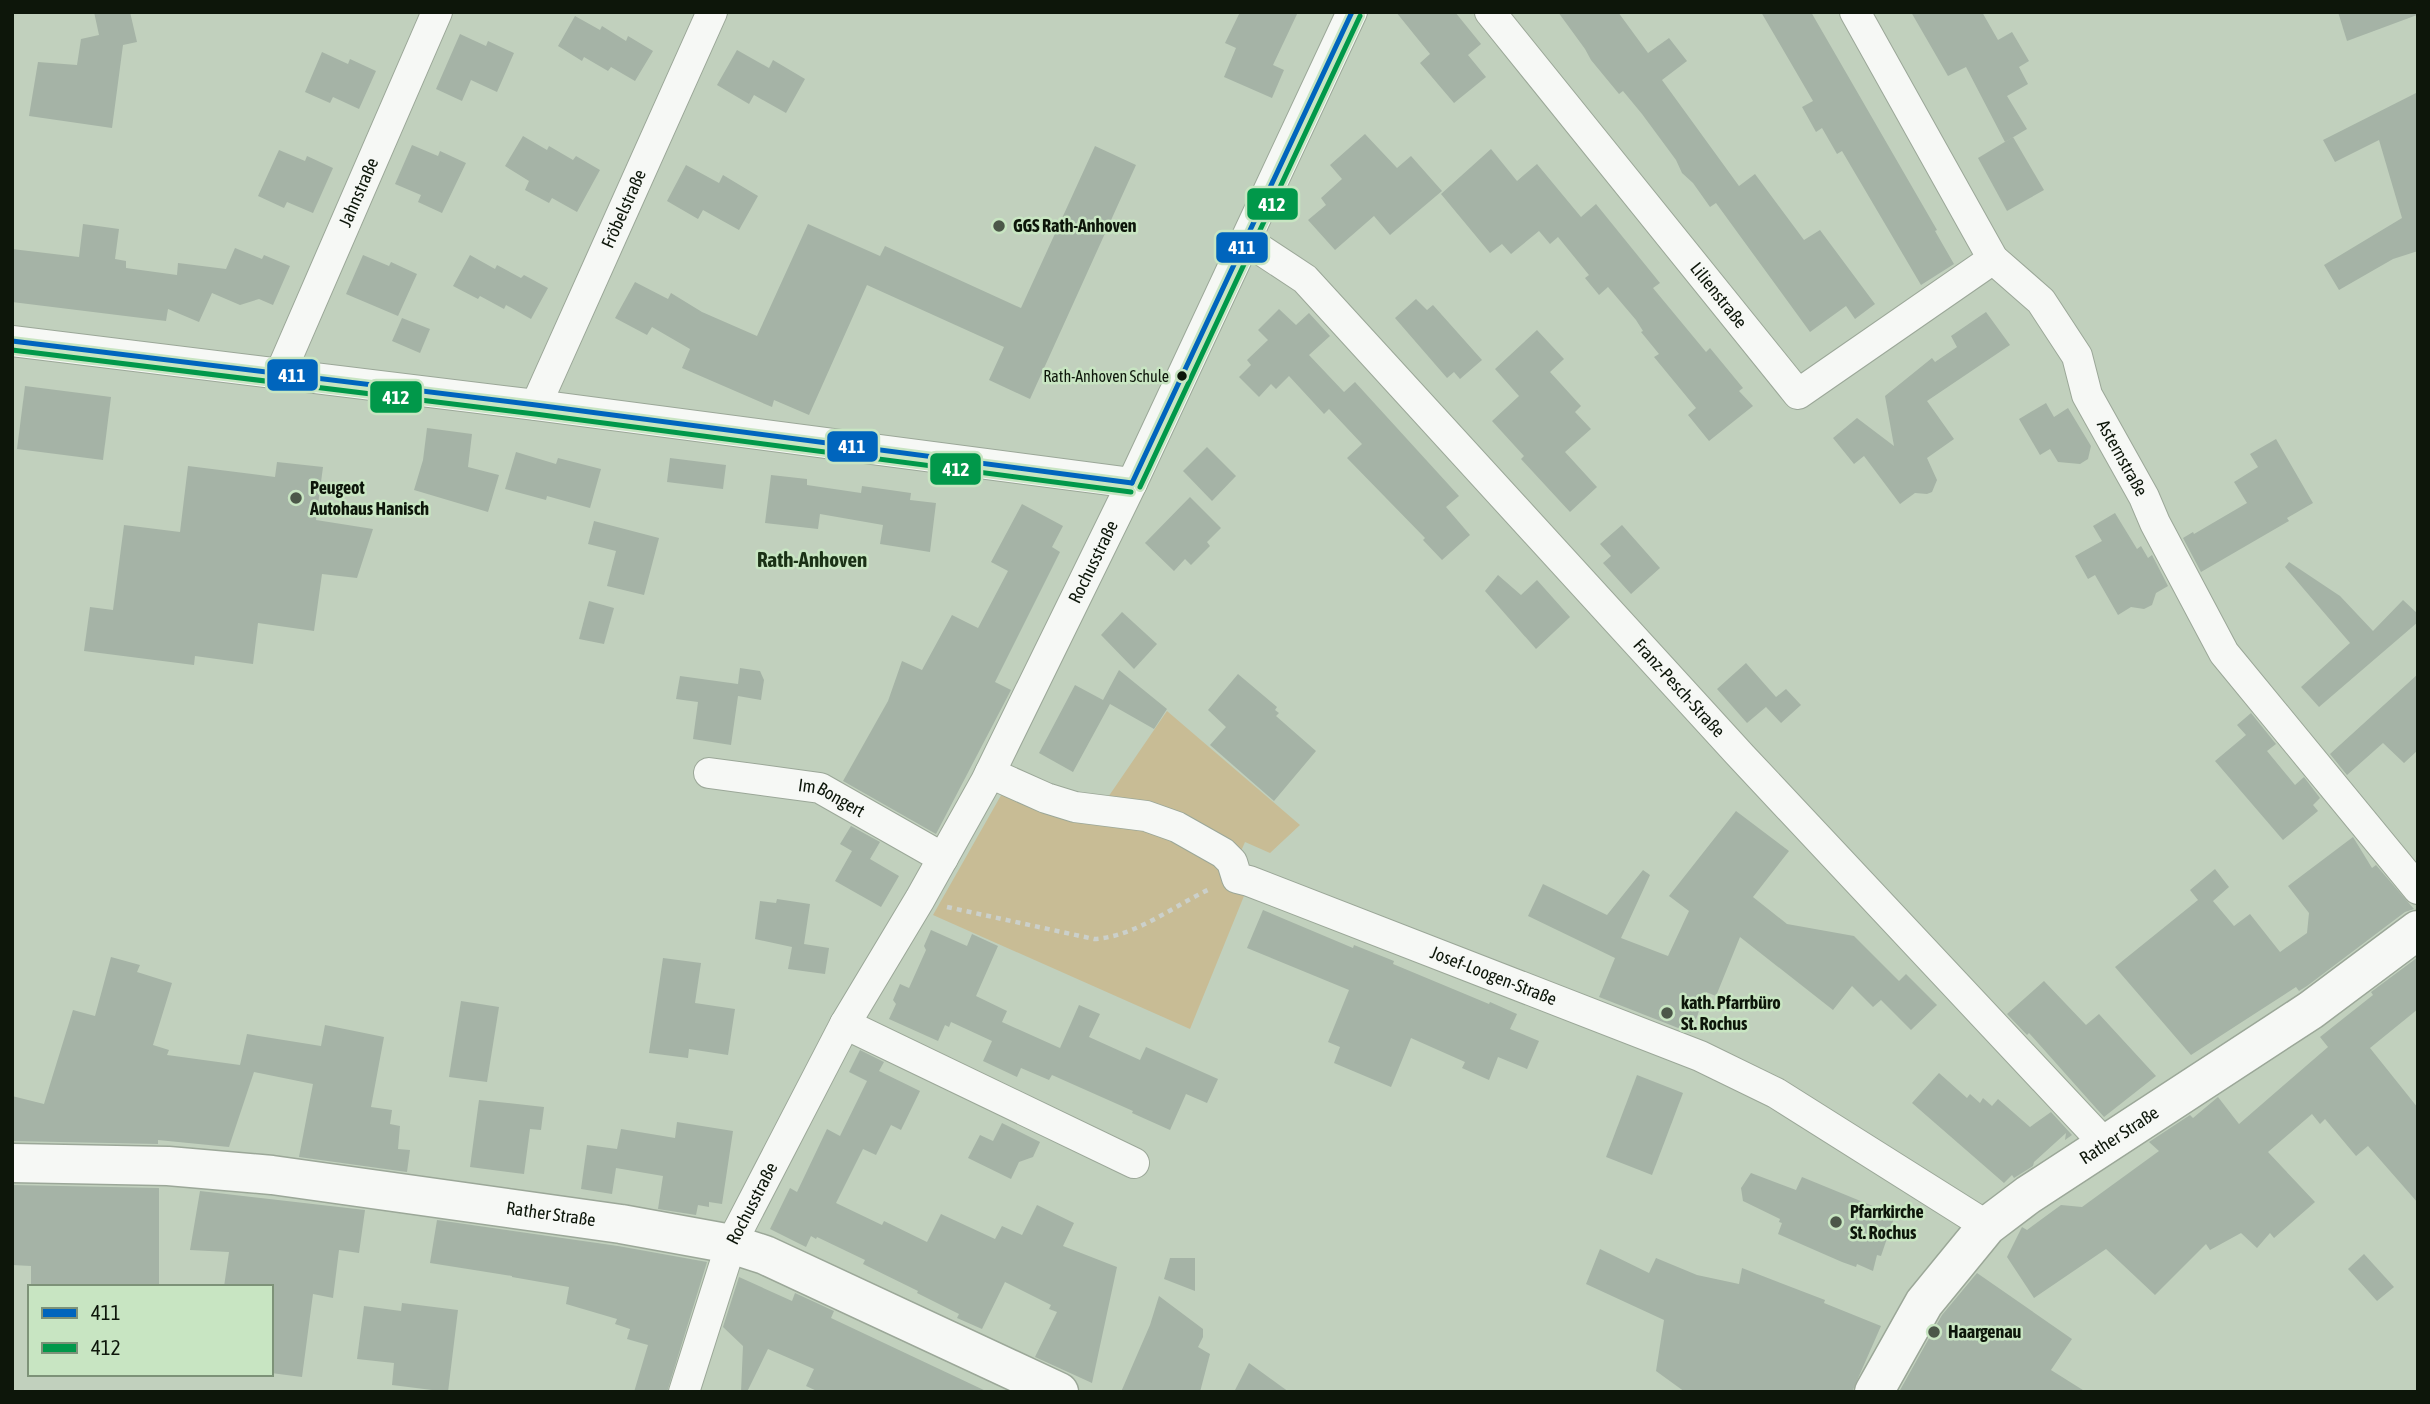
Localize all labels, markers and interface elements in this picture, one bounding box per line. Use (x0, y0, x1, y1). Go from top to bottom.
street label: Jahnstraße (334, 154, 383, 230)
street label: Fröbelstraße (597, 166, 650, 251)
line badge: 412 (1246, 187, 1299, 221)
text: 412 (1258, 193, 1285, 215)
place label: GGS Rath-Anhoven (1013, 215, 1137, 236)
marker: GGS Rath-Anhoven (991, 218, 1007, 234)
line badge: 411 (1215, 231, 1269, 264)
text: 411 (1228, 236, 1255, 258)
street label: Lilienstraße (1686, 258, 1752, 332)
line badge: 411 (266, 358, 319, 392)
text: 411 (278, 364, 305, 386)
place label: Rath-Anhoven Schule (1043, 367, 1169, 385)
marker: Rath-Anhoven Schule (1175, 369, 1189, 383)
line badge: 412 (369, 380, 423, 414)
text: 412 (382, 386, 409, 408)
street label: Asternstraße (2093, 416, 2152, 500)
line badge: 411 (826, 430, 879, 463)
text: 411 (838, 435, 865, 457)
line badge: 412 (929, 452, 982, 486)
text: 412 (942, 458, 969, 480)
place label: Peugeot Autohaus Hanisch (309, 477, 429, 519)
marker: Peugeot Autohaus Hanisch (288, 490, 304, 506)
street label: Rochusstraße (1064, 517, 1122, 606)
district label: Rath-Anhoven (757, 547, 867, 571)
street label: Franz-Pesch-Straße (1629, 634, 1730, 741)
street label: Im Bongert (797, 774, 869, 821)
street label: Josef-Loogen-Straße (1427, 941, 1560, 1009)
place label: kath. Pfarrbüro St. Rochus (1681, 992, 1781, 1034)
marker: kath. Pfarrbüro St. Rochus (1659, 1005, 1675, 1021)
street label: Rather Straße (2076, 1102, 2162, 1168)
street label: Rochusstraße (722, 1159, 781, 1248)
street label: Rather Straße (505, 1197, 597, 1230)
place label: Pfarrkirche St. Rochus (1850, 1201, 1924, 1243)
marker: Pfarrkirche St. Rochus (1828, 1214, 1844, 1230)
legend (28, 1285, 273, 1376)
text: 411 (91, 1300, 121, 1324)
place label: Haargenau (1948, 1321, 2022, 1342)
marker: Haargenau (1926, 1324, 1942, 1340)
text: 412 (91, 1335, 121, 1359)

